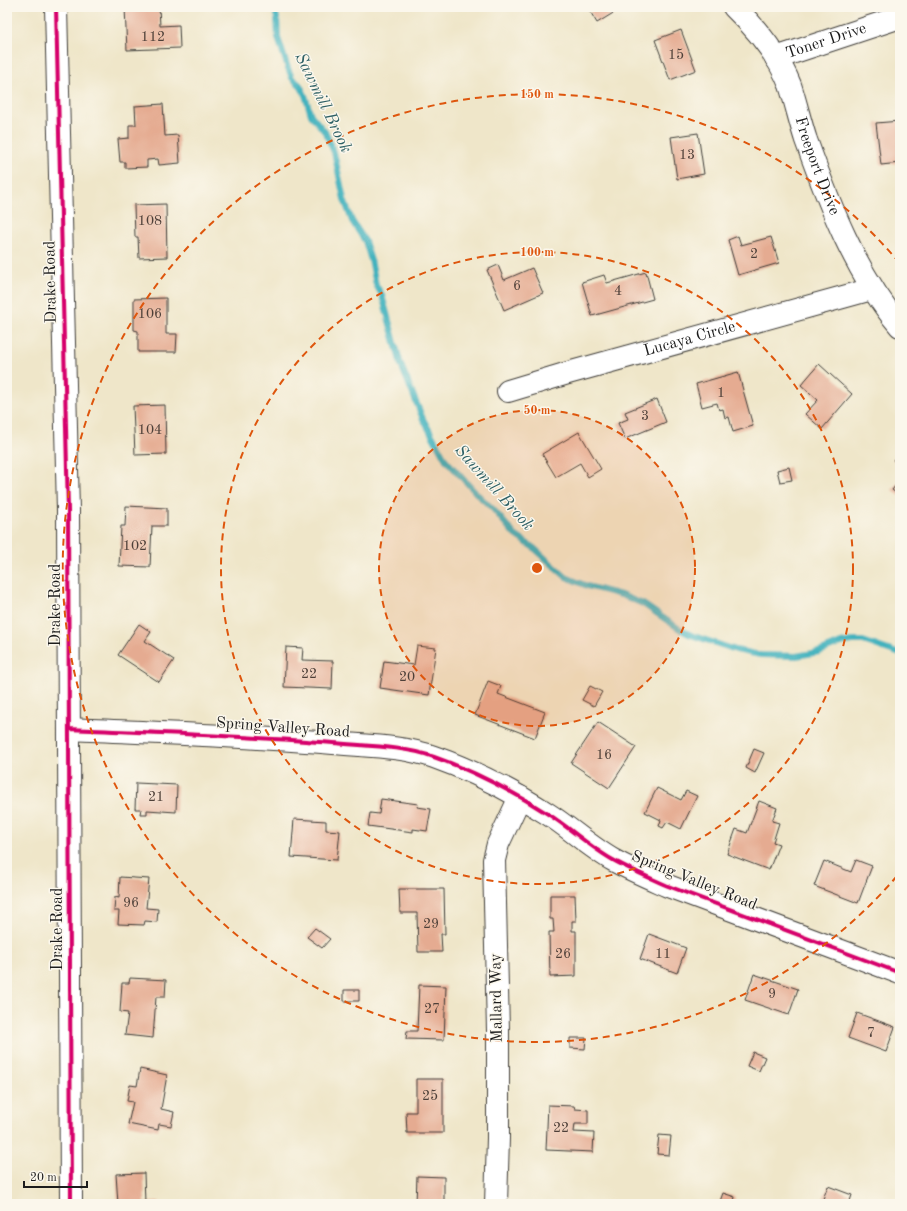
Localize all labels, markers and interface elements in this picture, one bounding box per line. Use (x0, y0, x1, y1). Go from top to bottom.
street label: Toner Drive (784, 21, 869, 62)
house number: 112 (141, 30, 165, 44)
house number: 15 (668, 48, 684, 62)
water label: Sawmill Brook (291, 50, 355, 156)
text: 150 m (520, 88, 554, 101)
street label: Freeport Drive (792, 115, 842, 218)
house number: 13 (679, 148, 695, 162)
house number: 108 (138, 214, 162, 228)
street label: Drake Road (42, 240, 60, 324)
text: 100 m (520, 247, 554, 259)
house number: 2 (750, 247, 758, 261)
house number: 6 (513, 279, 521, 293)
house number: 4 (614, 284, 622, 298)
house number: 106 (138, 307, 162, 321)
street label: Lucaya Circle (642, 319, 738, 360)
house number: 1 (717, 386, 725, 400)
text: 50 m (524, 404, 551, 417)
house number: 3 (641, 409, 649, 423)
house number: 104 (138, 423, 162, 437)
water label: Sawmill Brook (451, 442, 537, 534)
house number: 102 (123, 539, 147, 553)
centre of rings (530, 561, 544, 575)
street label: Drake Road (48, 564, 64, 646)
house number: 22 (301, 667, 317, 681)
house number: 20 (399, 670, 415, 684)
street label: Spring Valley Road (215, 715, 351, 741)
house number: 16 (596, 748, 612, 762)
house number: 21 (148, 790, 164, 804)
street label: Spring Valley Road (629, 848, 759, 914)
street label: Drake Road (50, 888, 66, 970)
house number: 96 (123, 896, 139, 910)
house number: 29 (423, 917, 439, 931)
house number: 26 (555, 947, 571, 961)
house number: 11 (655, 947, 671, 961)
street label: Mallard Way (488, 953, 506, 1043)
house number: 9 (768, 987, 776, 1001)
house number: 27 (424, 1002, 440, 1016)
house number: 7 (867, 1026, 875, 1040)
house number: 25 (422, 1089, 438, 1103)
house number: 22 (553, 1121, 569, 1135)
scale bar (24, 1163, 87, 1189)
text: 20 m (30, 1172, 57, 1184)

